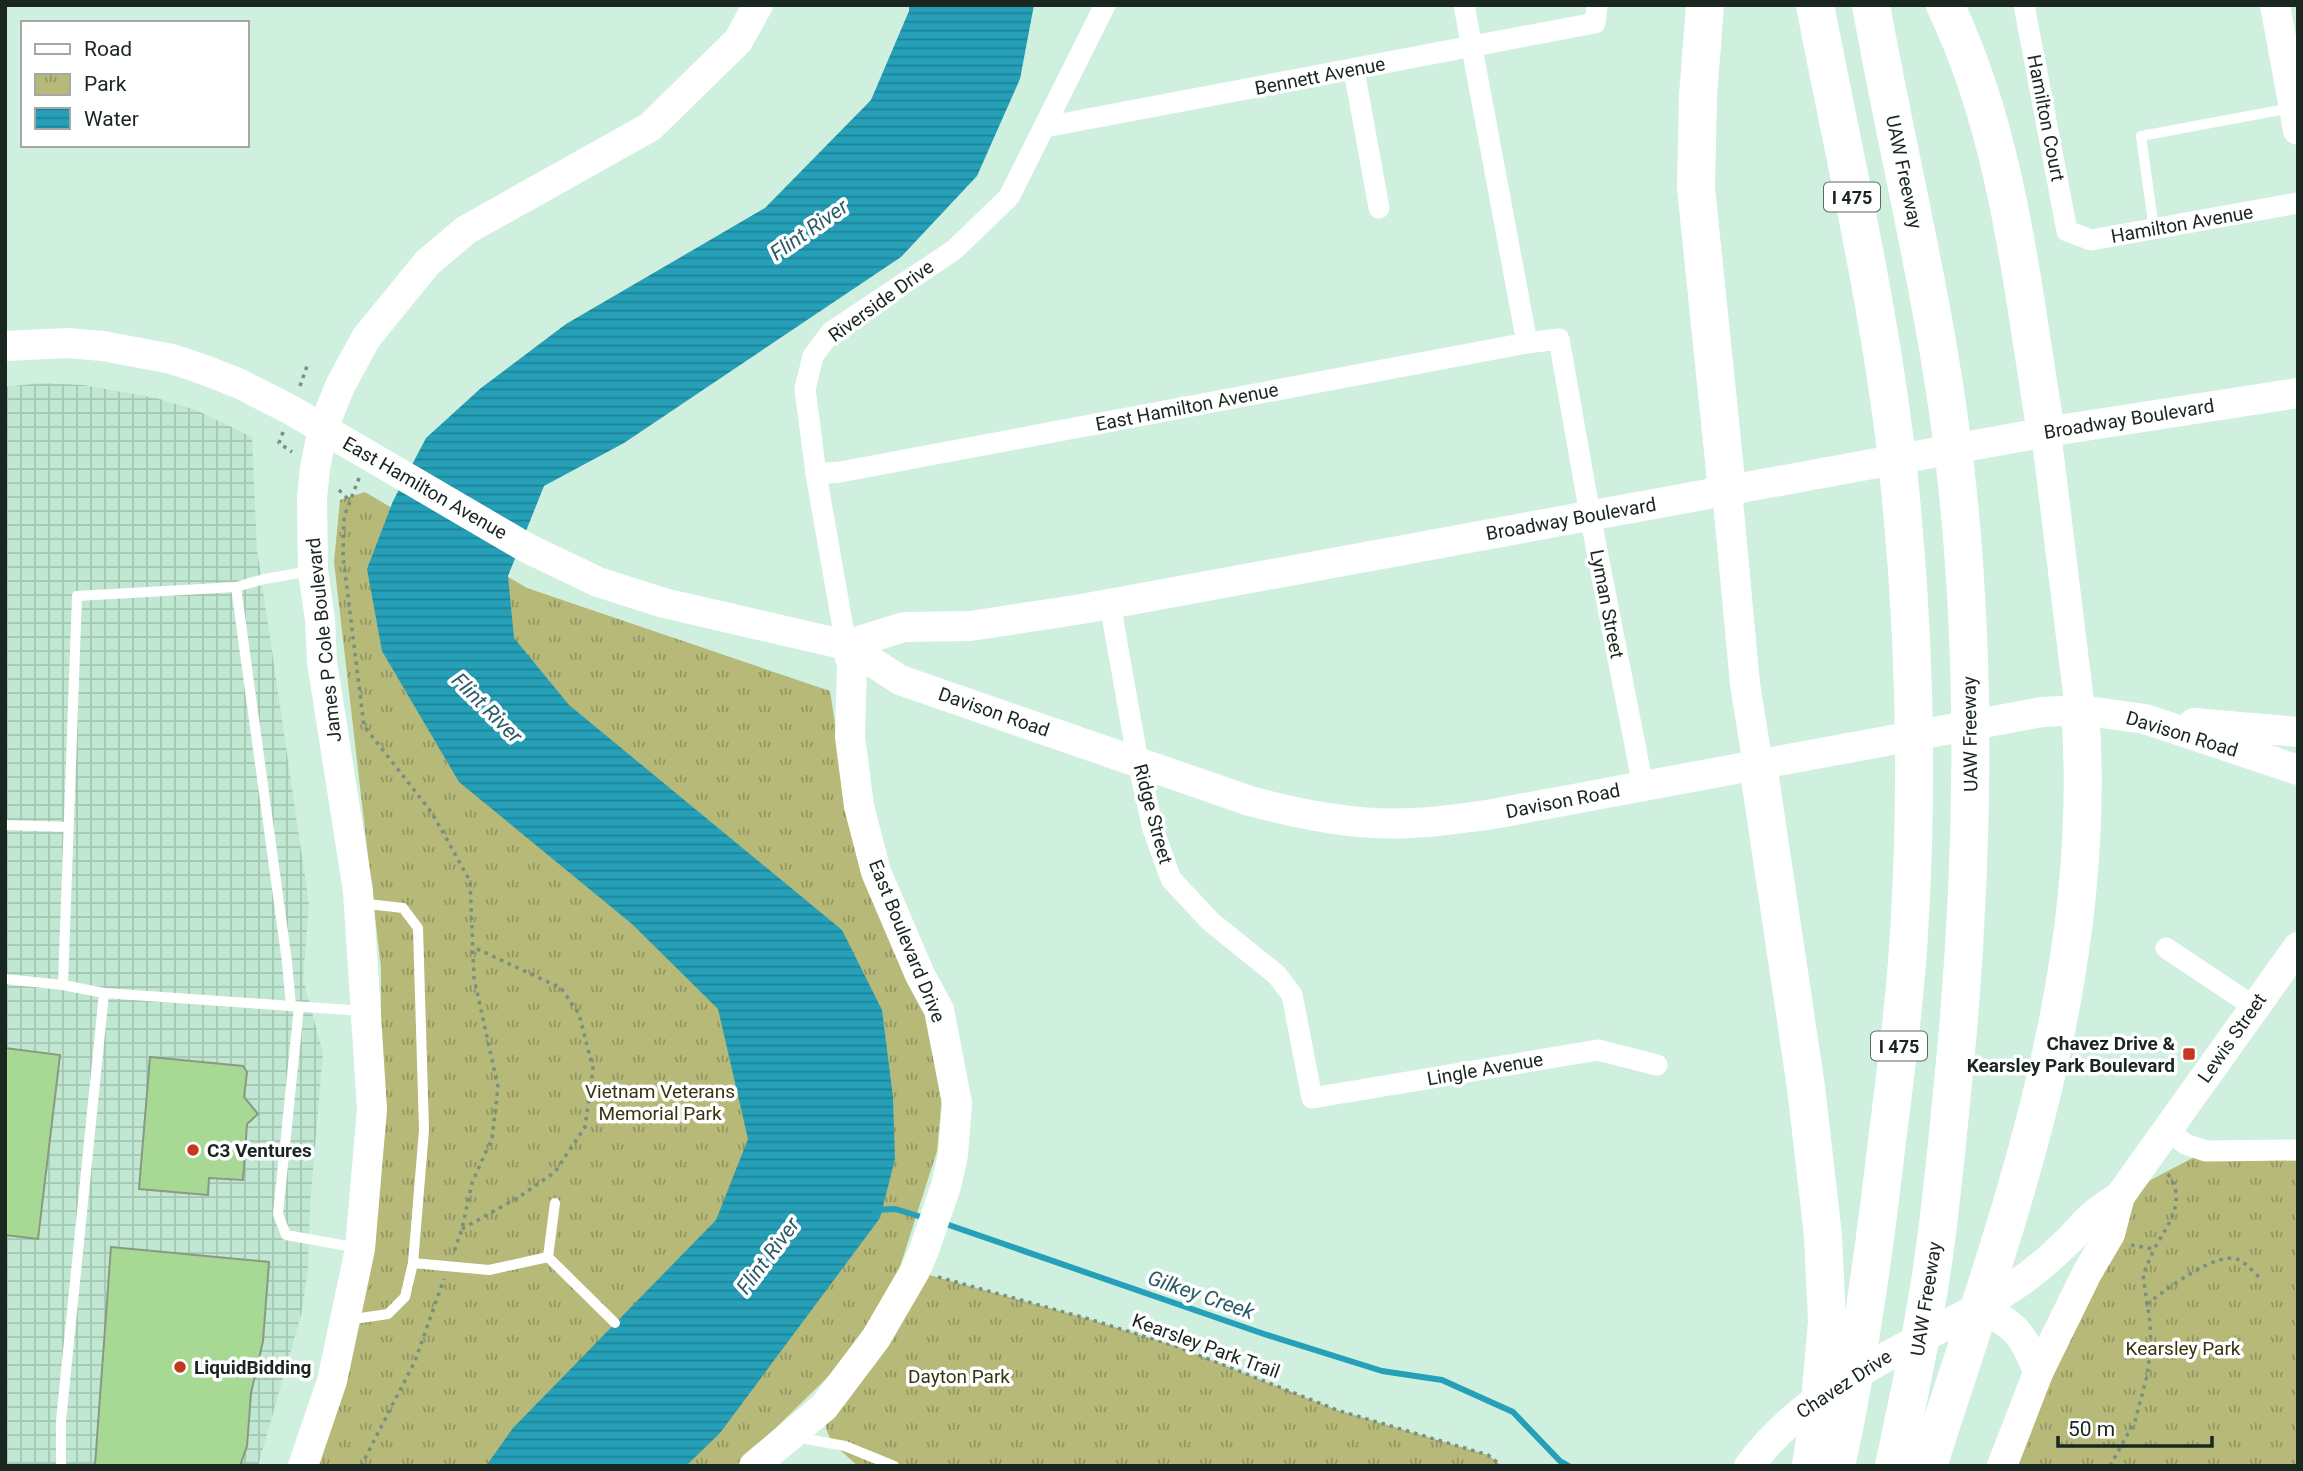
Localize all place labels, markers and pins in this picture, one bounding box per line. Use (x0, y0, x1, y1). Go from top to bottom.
place label: Chavez Drive & Kearsley Park Boulevard (1967, 1032, 2175, 1077)
marker: Chavez Drive & Kearsley Park Boulevard (2181, 1046, 2197, 1062)
place label: C3 Ventures (207, 1139, 312, 1162)
marker: C3 Ventures (185, 1142, 201, 1158)
place label: LiquidBidding (194, 1356, 311, 1379)
marker: LiquidBidding (172, 1359, 188, 1375)

